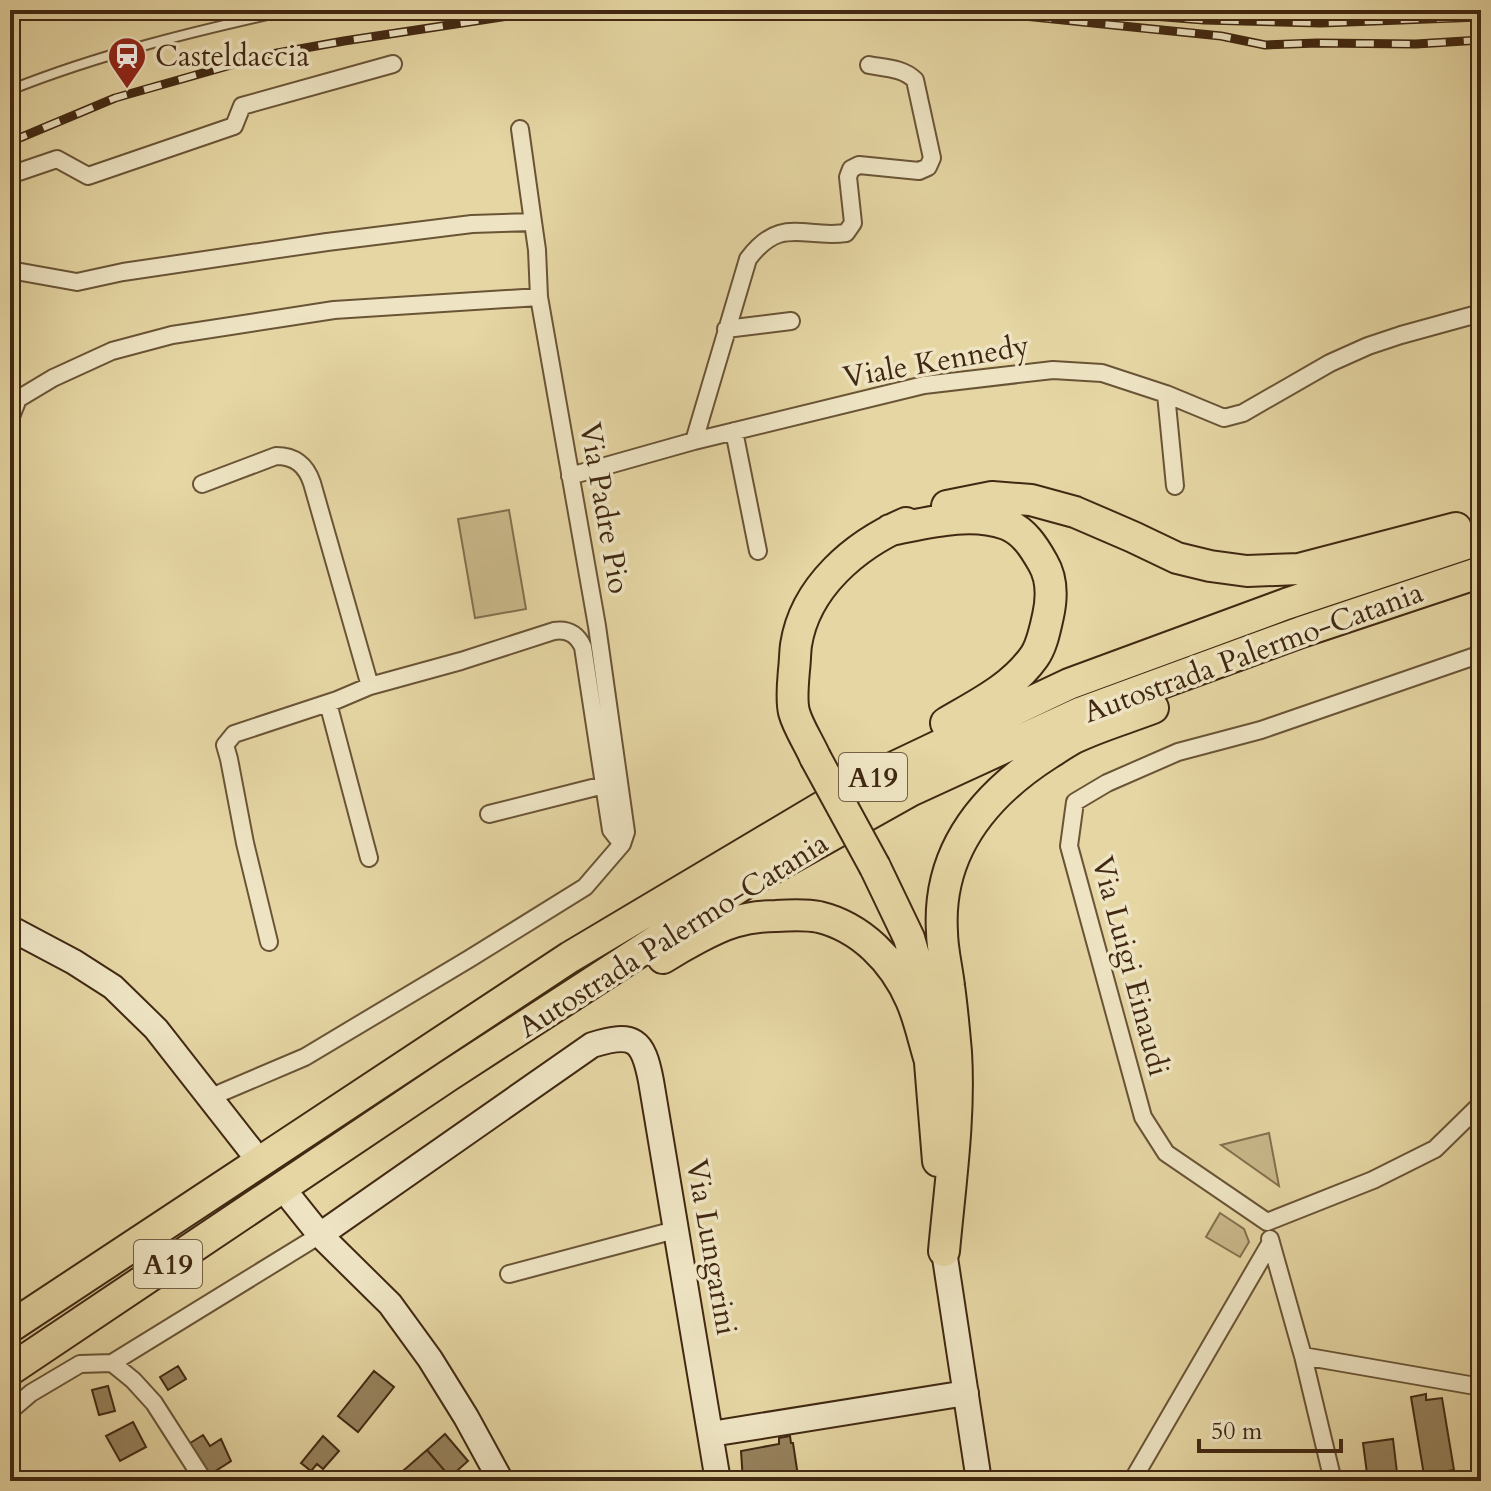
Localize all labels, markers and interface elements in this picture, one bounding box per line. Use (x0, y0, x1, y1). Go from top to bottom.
station icon: Casteldaccia (106, 35, 148, 90)
place label: Casteldaccia (155, 36, 309, 77)
street label: Viale Kennedy (840, 325, 1032, 398)
street label: Via Padre Pio (569, 419, 640, 597)
street label: Autostrada Palermo-Catania (1078, 572, 1429, 733)
road number: A19 (839, 753, 907, 801)
street label: Autostrada Palermo-Catania (510, 823, 836, 1048)
street label: Via Luigi Einaudi (1082, 852, 1180, 1080)
street label: Via Lungarini (676, 1156, 747, 1338)
road number: A19 (134, 1240, 202, 1288)
scale bar (1199, 1403, 1341, 1453)
text: 50 m (1211, 1415, 1263, 1448)

